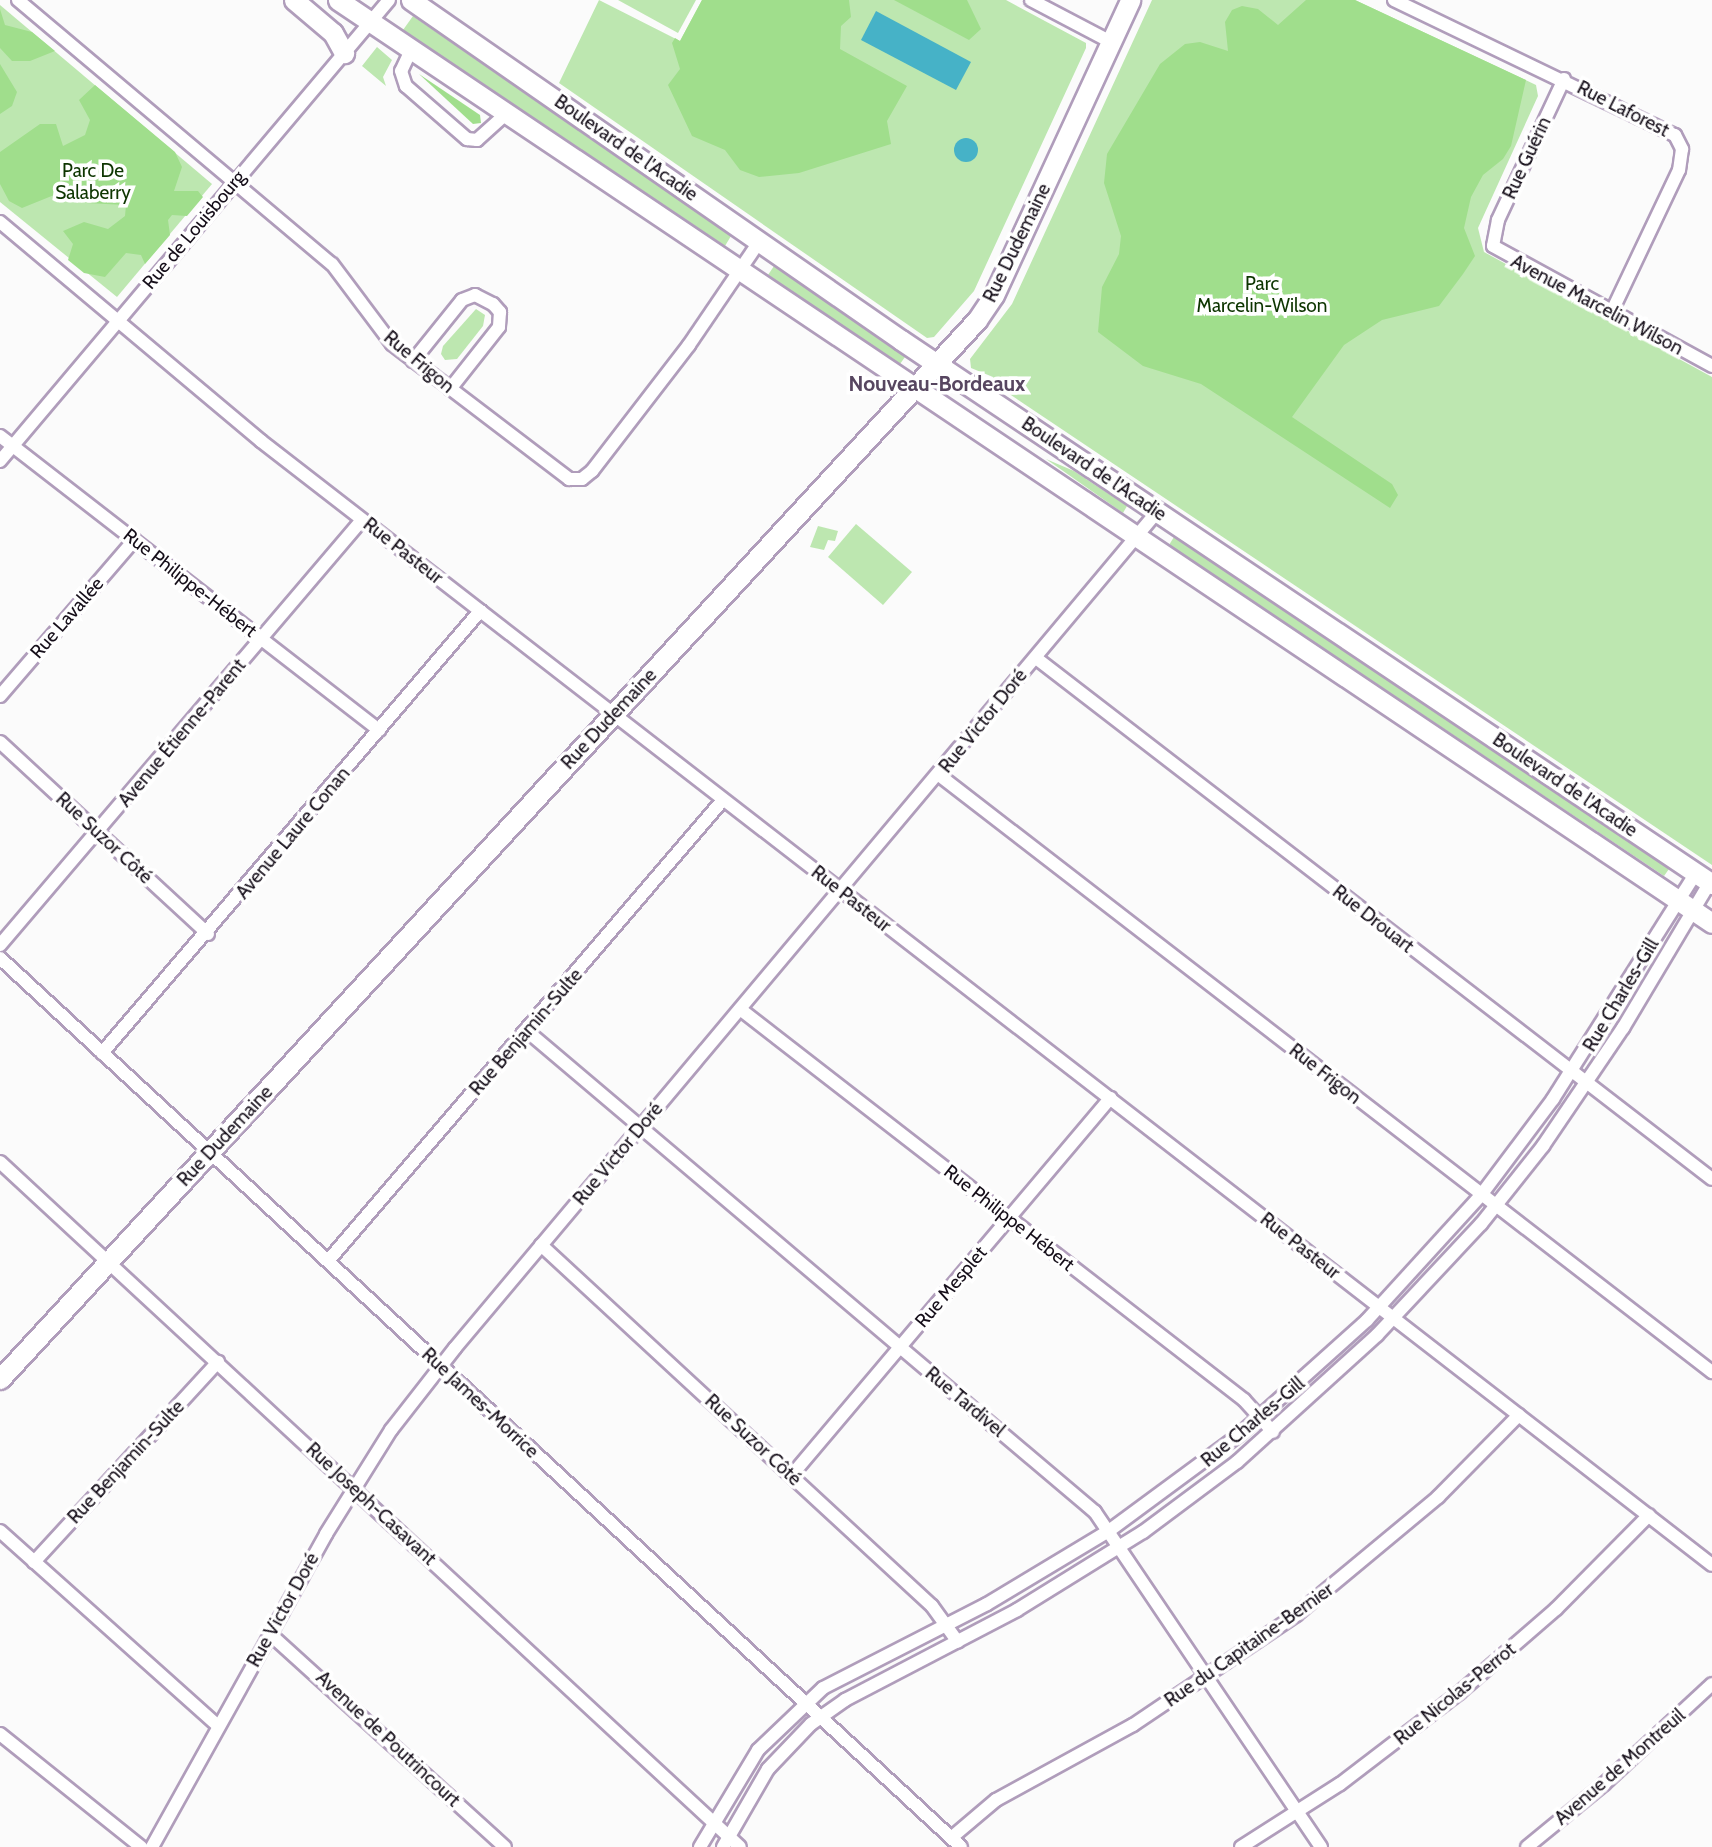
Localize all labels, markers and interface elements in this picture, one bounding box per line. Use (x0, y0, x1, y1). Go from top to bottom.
street label: Rue Laforest (1573, 76, 1673, 142)
street label: Boulevard de l'Acadie (550, 90, 702, 206)
street label: Rue Guérin (1498, 113, 1556, 203)
park label: Parc De Salaberry (55, 160, 131, 204)
street label: Rue de Louisbourg (138, 166, 250, 294)
street label: Rue Dudemaine (978, 180, 1056, 306)
street label: Avenue Marcelin Wilson (1507, 250, 1687, 360)
park label: Parc Marcelin-Wilson (1197, 273, 1327, 317)
street label: Rue Frigon (379, 326, 459, 398)
district label: Nouveau-Bordeaux (849, 371, 1025, 397)
street label: Boulevard de l'Acadie (1017, 412, 1171, 526)
street label: Rue Pasteur (359, 513, 447, 589)
street label: Rue Philippe-Hébert (119, 524, 261, 642)
street label: Rue Lavallée (26, 573, 108, 663)
street label: Avenue Étienne-Parent (113, 654, 251, 812)
street label: Rue Dudemaine (557, 664, 661, 774)
street label: Rue Victor Doré (934, 664, 1032, 778)
street label: Boulevard de l'Acadie (1488, 728, 1642, 842)
street label: Avenue Laure Conan (231, 762, 355, 904)
street label: Rue Suzor Côté (51, 788, 157, 888)
street label: Rue Pasteur (807, 861, 895, 937)
street label: Rue Drouart (1328, 880, 1418, 958)
street label: Rue Charles-Gill (1578, 934, 1664, 1056)
street label: Rue Benjamin-Sulte (465, 964, 587, 1100)
street label: Rue Frigon (1285, 1039, 1365, 1109)
street label: Rue Dudemaine (173, 1081, 277, 1191)
street label: Rue Victor Doré (568, 1098, 668, 1210)
street label: Rue Philippe Hébert (939, 1160, 1079, 1276)
street label: Rue Pasteur (1256, 1208, 1344, 1284)
street label: Rue Mesplet (910, 1242, 992, 1332)
street label: Rue James-Morrice (417, 1343, 543, 1463)
street label: Rue Tardivel (921, 1362, 1009, 1442)
street label: Rue Charles-Gill (1197, 1372, 1309, 1472)
street label: Rue Suzor Côté (700, 1390, 806, 1490)
street label: Rue Benjamin-Sulte (63, 1396, 189, 1528)
street label: Rue Joseph-Casavant (301, 1438, 441, 1570)
street label: Rue Victor Doré (242, 1549, 324, 1671)
street label: Rue du Capitaine-Bernier (1160, 1578, 1338, 1712)
street label: Rue Nicolas-Perrot (1390, 1638, 1520, 1750)
street label: Avenue de Poutrincourt (311, 1666, 465, 1812)
street label: Avenue de Montreuil (1550, 1704, 1690, 1830)

